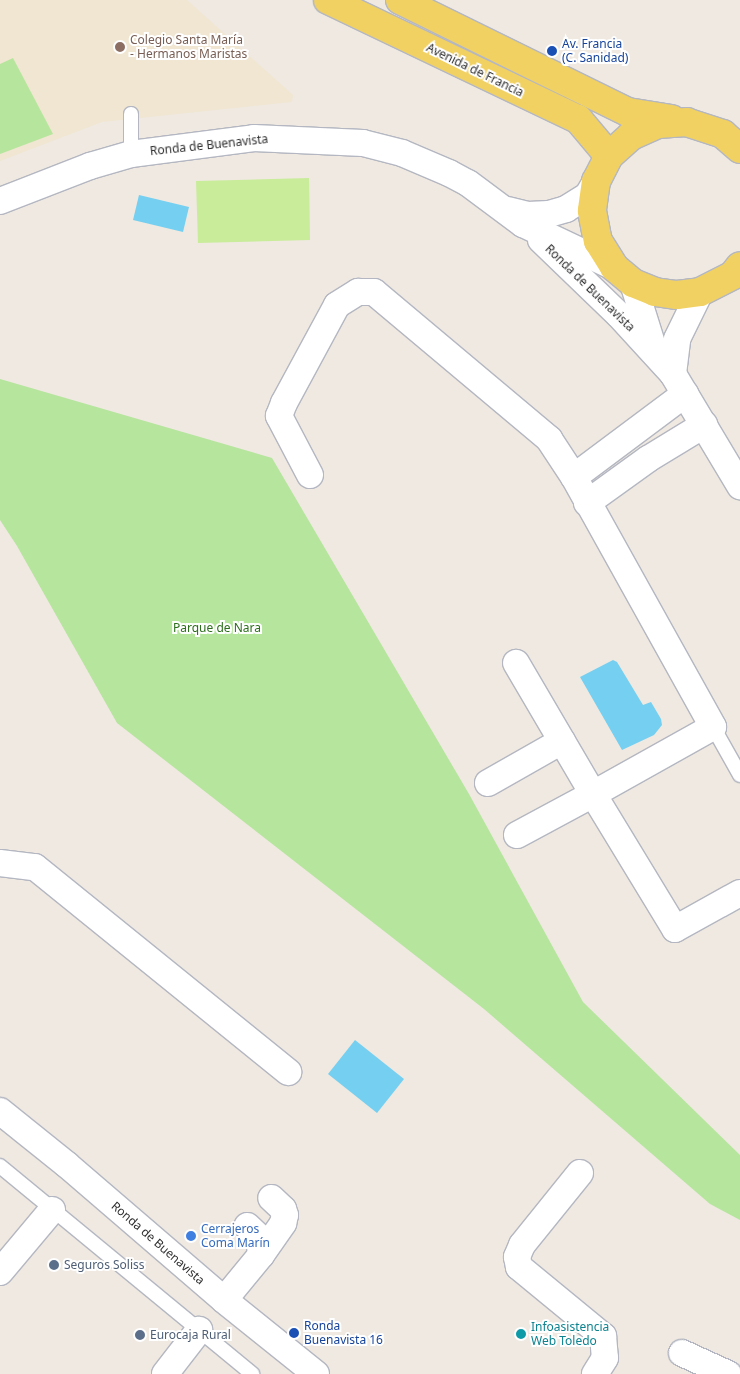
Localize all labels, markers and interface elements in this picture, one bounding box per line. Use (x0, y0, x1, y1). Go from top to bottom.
place label: Colegio Santa María - Hermanos Maristas (130, 33, 247, 61)
place label: Av. Francia (C. Sanidad) (562, 37, 628, 65)
street label: Avenida de Francia (424, 40, 526, 100)
marker: Colegio Santa María - Hermanos Maristas (114, 41, 126, 53)
marker: Av. Francia (C. Sanidad) (546, 45, 558, 57)
street label: Ronda de Buenavista (149, 132, 269, 158)
street label: Ronda de Buenavista (542, 242, 638, 334)
park label: Parque de Nara (173, 621, 261, 635)
street label: Ronda de Buenavista (108, 1199, 208, 1287)
place label: Cerrajeros Coma Marín (201, 1222, 270, 1250)
marker: Cerrajeros Coma Marín (185, 1230, 197, 1242)
place label: Seguros Soliss (64, 1258, 145, 1272)
marker: Seguros Soliss (48, 1259, 60, 1271)
place label: Ronda Buenavista 16 (304, 1319, 383, 1347)
place label: Infoasistencia Web Toledo (531, 1320, 609, 1348)
marker: Ronda Buenavista 16 (288, 1327, 300, 1339)
place label: Eurocaja Rural (150, 1328, 231, 1342)
marker: Infoasistencia Web Toledo (515, 1328, 527, 1340)
marker: Eurocaja Rural (134, 1329, 146, 1341)

